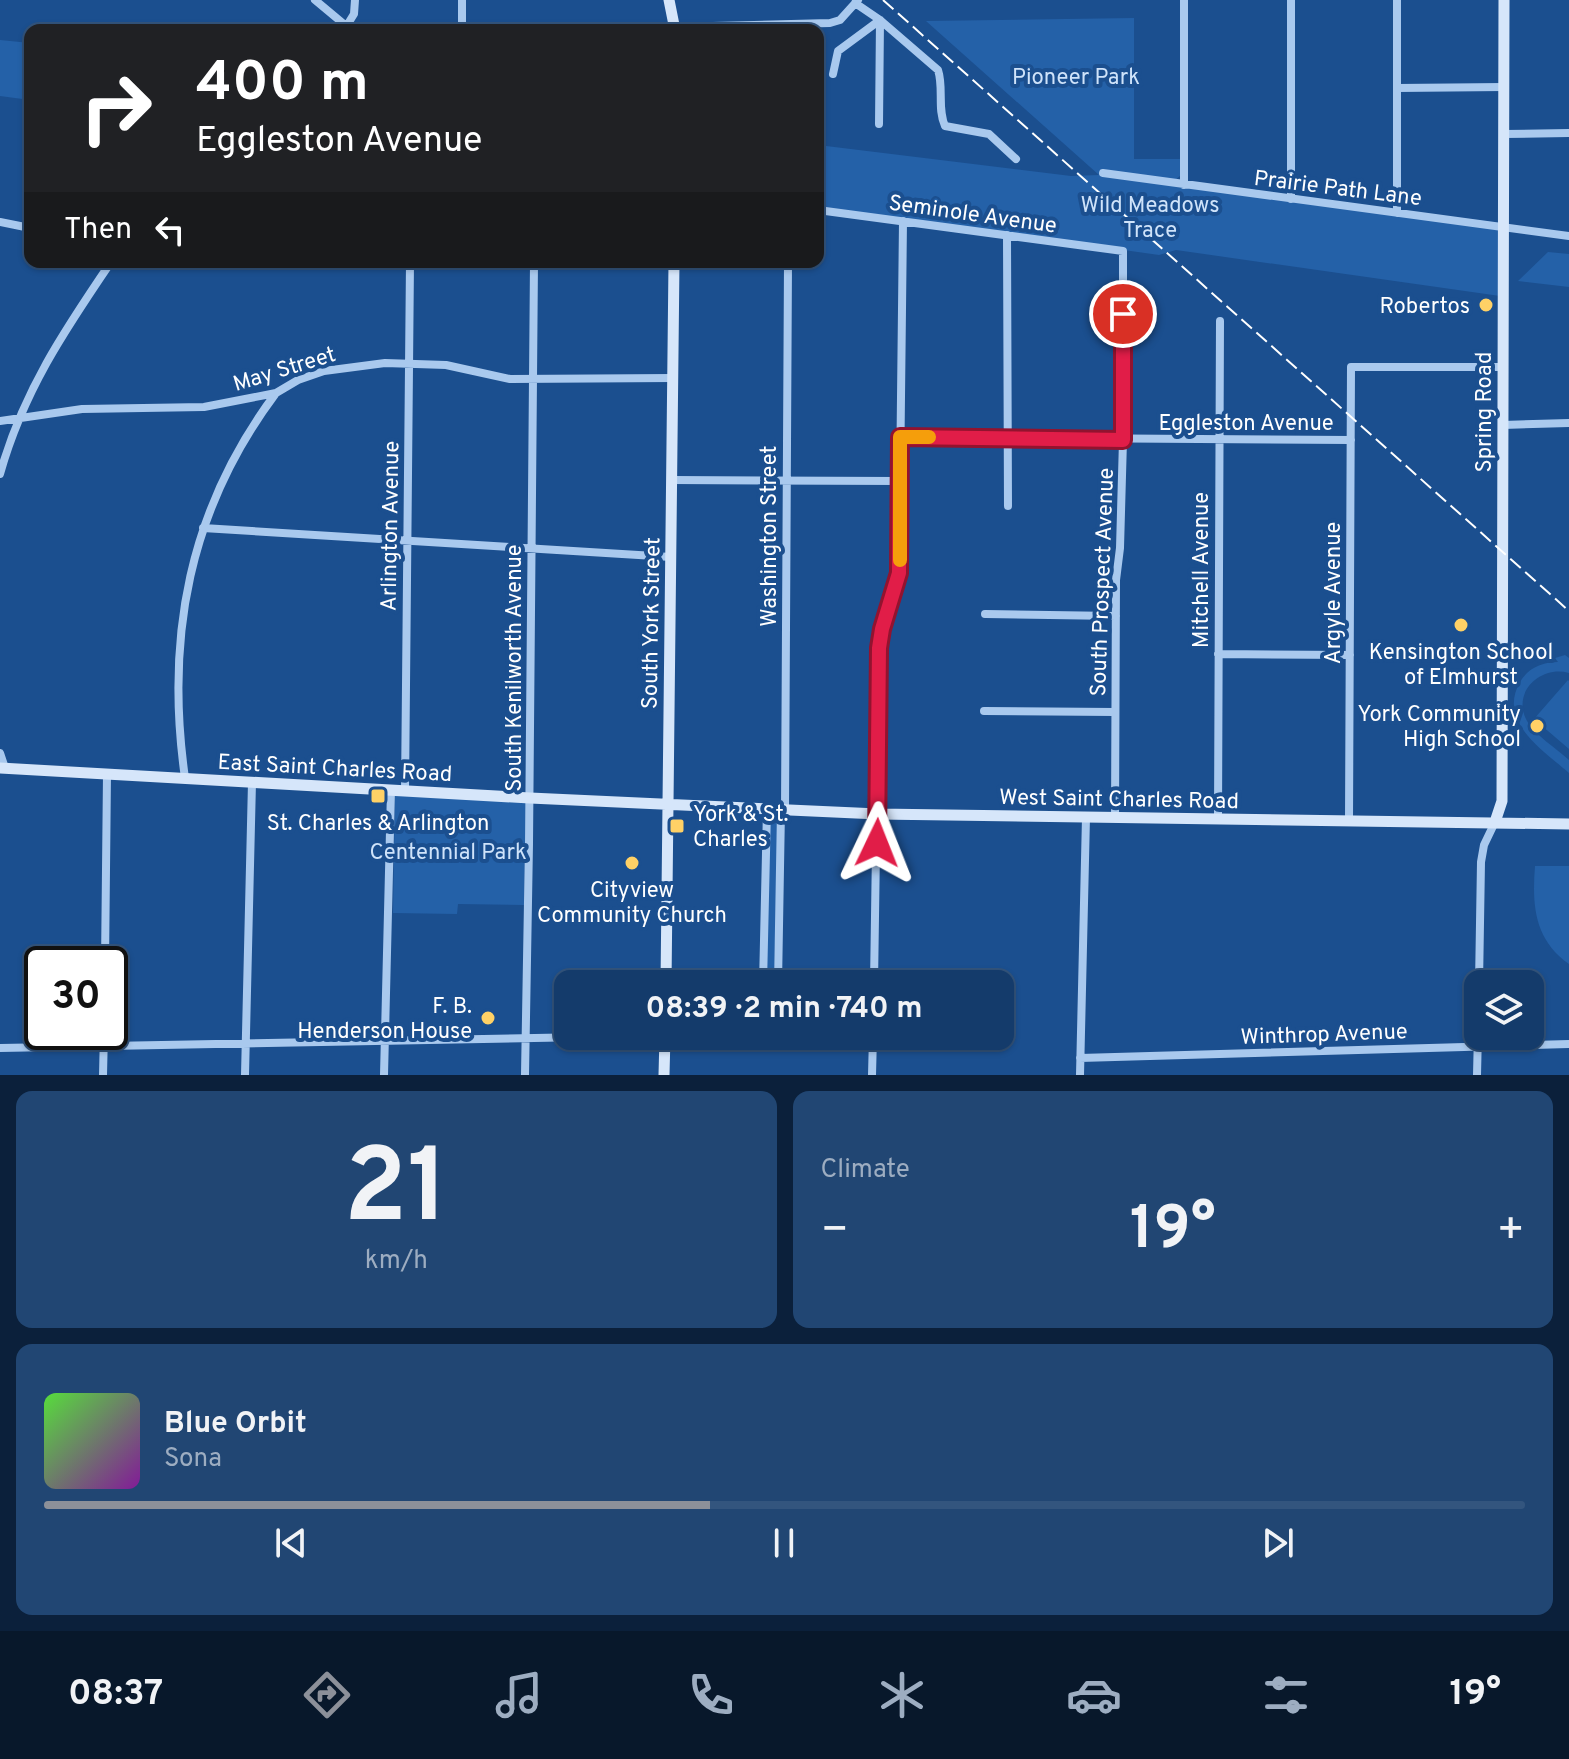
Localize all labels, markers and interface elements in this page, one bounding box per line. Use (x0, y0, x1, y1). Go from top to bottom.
text: 400 m (196, 50, 369, 120)
icon: right (64, 56, 168, 160)
park label: Pioneer Park (1012, 65, 1140, 92)
text: Eggleston Avenue (196, 119, 482, 165)
street label: Prairie Path Lane (1252, 166, 1423, 213)
street label: Seminole Avenue (887, 190, 1058, 241)
park label: Wild Meadows Trace (1080, 193, 1220, 245)
icon: left (148, 208, 192, 252)
text: Then (64, 212, 132, 249)
pin (1089, 280, 1157, 348)
icon: arrive (1101, 292, 1145, 336)
place label: Robertos (1380, 294, 1470, 321)
marker: Robertos (1477, 296, 1495, 314)
street label: May Street (230, 342, 339, 399)
street label: Spring Road (1472, 352, 1499, 472)
street label: Eggleston Avenue (1158, 411, 1334, 438)
street label: Arlington Avenue (377, 441, 406, 611)
street label: Washington Street (757, 445, 784, 627)
street label: South Prospect Avenue (1086, 467, 1121, 697)
street label: Mitchell Avenue (1189, 492, 1216, 648)
street label: Argyle Avenue (1321, 522, 1348, 664)
street label: South York Street (638, 537, 667, 709)
street label: South Kenilworth Avenue (502, 544, 529, 792)
marker: Kensington School of Elmhurst (1452, 616, 1470, 634)
place label: Kensington School of Elmhurst (1369, 640, 1553, 692)
place label: York Community High School (1357, 702, 1521, 754)
marker: York Community High School (1528, 717, 1546, 735)
street label: East Saint Charles Road (217, 750, 453, 789)
street label: West Saint Charles Road (999, 785, 1239, 816)
marker: St. Charles & Arlington (369, 787, 387, 805)
position arrow (835, 801, 919, 885)
place label: York & St. Charles (693, 802, 788, 854)
place label: St. Charles & Arlington (267, 811, 489, 838)
marker: York & St. Charles (668, 817, 686, 835)
park label: Centennial Park (369, 840, 527, 867)
marker: Cityview Community Church (623, 854, 641, 872)
place label: Cityview Community Church (537, 878, 727, 930)
speed limit sign: 30 (24, 946, 128, 1050)
map controls (1464, 970, 1544, 1050)
button: layers (1464, 970, 1544, 1050)
text: 08:39 · 2 min · 740 m (645, 991, 923, 1028)
place label: F. B. Henderson House (297, 994, 472, 1046)
marker: F. B. Henderson House (479, 1009, 497, 1027)
street label: Winthrop Avenue (1240, 1019, 1408, 1052)
text: 21 (344, 1127, 449, 1259)
text: Climate (821, 1154, 910, 1187)
text: 19° (1130, 1194, 1216, 1270)
text: − (821, 1204, 849, 1260)
text: + (1497, 1204, 1525, 1260)
text: km/h (365, 1245, 428, 1278)
text: Blue Orbit (164, 1406, 307, 1443)
text: Sona (164, 1443, 222, 1476)
icon: previous (269, 1521, 313, 1565)
icon: pause (762, 1521, 806, 1565)
icon: next (1256, 1521, 1300, 1565)
icon: directions (299, 1667, 355, 1723)
icon: music (491, 1667, 547, 1723)
icon: phone (683, 1667, 739, 1723)
icon: climate (874, 1667, 930, 1723)
icon: car (1066, 1667, 1122, 1723)
icon: filters (1258, 1667, 1314, 1723)
text: 08:37 (68, 1672, 163, 1718)
text: 19° (1450, 1672, 1501, 1718)

